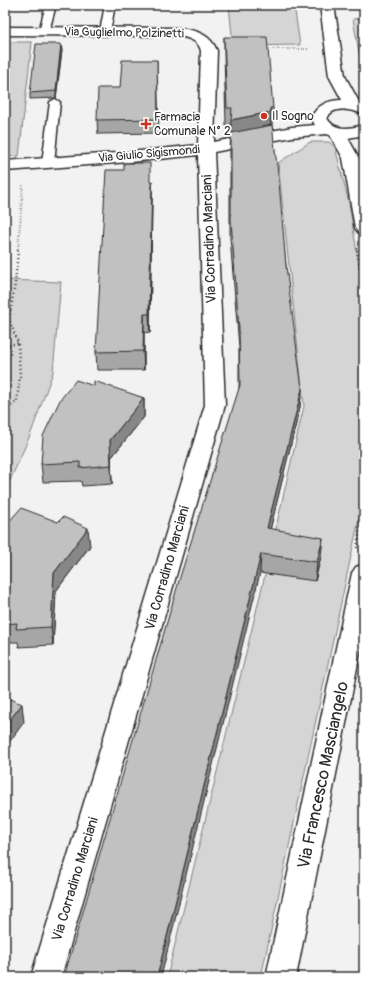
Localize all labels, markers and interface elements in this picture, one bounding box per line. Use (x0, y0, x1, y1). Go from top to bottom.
street label: Via Guglielmo Polzinetti (64, 24, 184, 42)
place label: Il Sogno (272, 109, 314, 124)
place label: Farmacia Comunale N° 2 (154, 110, 231, 139)
marker: Il Sogno (259, 111, 269, 121)
marker: Farmacia Comunale N° 2 (141, 119, 151, 129)
street label: Via Giulio Sigismondi (97, 142, 201, 166)
street label: Via Corradino Marciani (198, 174, 220, 304)
street label: Via Corradino Marciani (141, 503, 193, 632)
street label: Via Francesco Masciangelo (293, 680, 353, 870)
street label: Via Corradino Marciani (48, 814, 102, 943)

